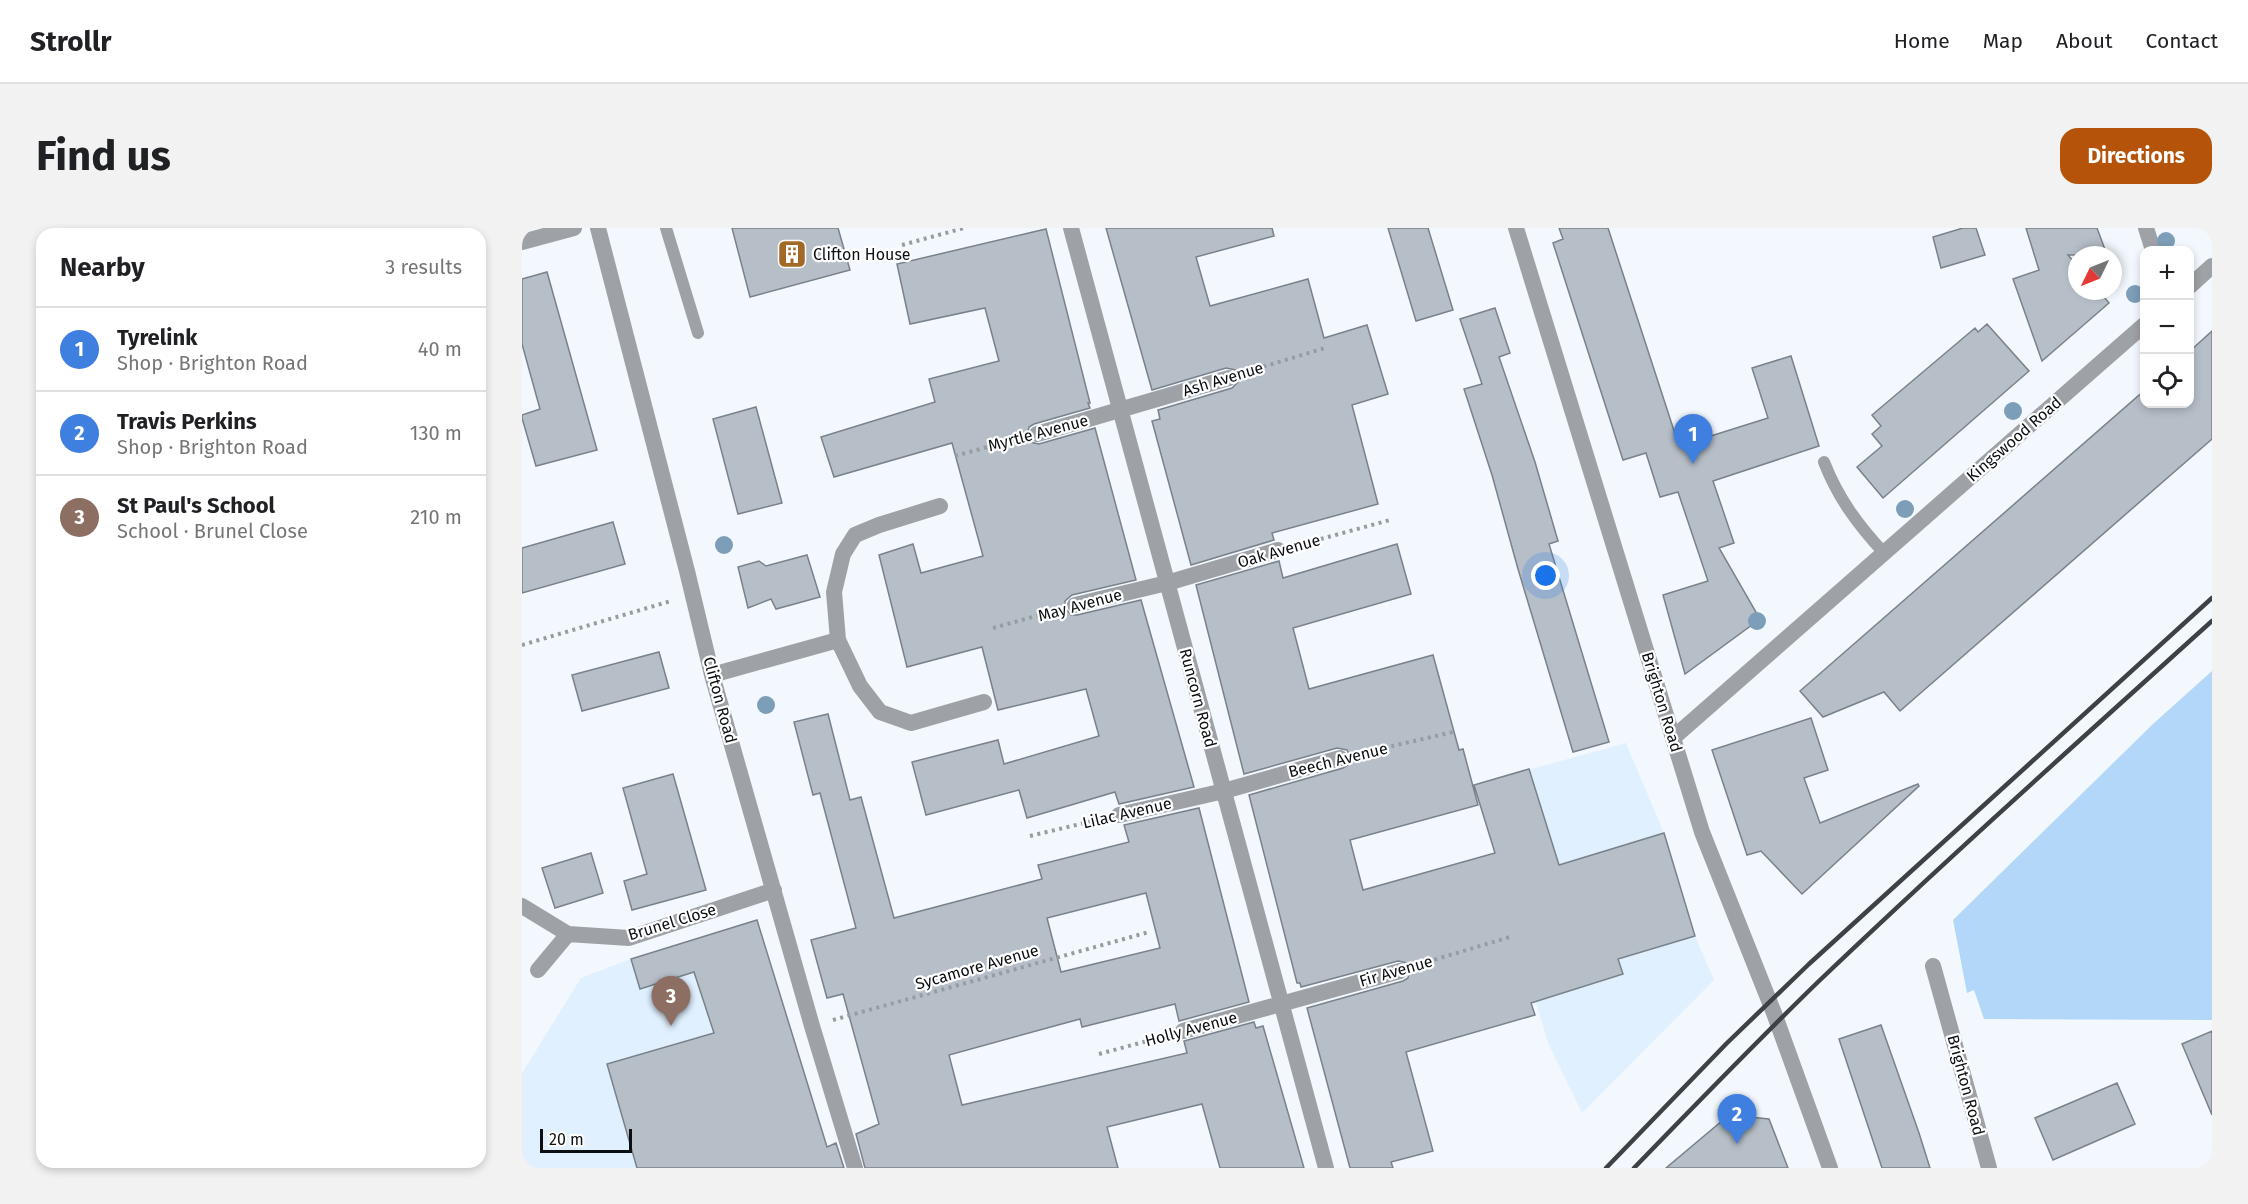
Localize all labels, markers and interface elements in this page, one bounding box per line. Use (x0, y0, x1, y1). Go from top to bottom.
text: Strollr (30, 25, 111, 58)
text: Home (1894, 28, 1950, 54)
text: Map (1983, 28, 2023, 54)
text: About (2056, 28, 2113, 54)
text: Contact (2146, 28, 2218, 54)
button: Directions (2060, 128, 2212, 184)
text: Find us (36, 131, 171, 181)
building icon: Clifton House (776, 238, 808, 270)
place label: Clifton House (813, 245, 911, 264)
north arrow (2068, 246, 2122, 300)
map controls (2140, 246, 2194, 408)
button: + (2140, 246, 2194, 300)
text: Nearby (60, 252, 145, 283)
text: 3 results (385, 255, 462, 279)
button: − (2140, 300, 2194, 354)
text: Tyrelink (117, 324, 197, 351)
text: 1 (75, 337, 84, 361)
text: 40 m (418, 337, 462, 361)
text: Shop · Brighton Road (117, 351, 308, 375)
button: locate (2140, 354, 2194, 408)
street label: Ash Avenue (1180, 358, 1266, 400)
street label: Kingswood Road (1963, 393, 2065, 485)
text: Travis Perkins (117, 408, 257, 435)
street label: Myrtle Avenue (986, 411, 1090, 455)
pin: 1 (1674, 414, 1712, 464)
text: 2 (74, 421, 85, 445)
text: 130 m (410, 421, 462, 445)
text: Shop · Brighton Road (117, 435, 308, 459)
text: St Paul's School (117, 492, 275, 519)
text: 3 (74, 505, 85, 529)
text: 210 m (410, 505, 462, 529)
text: School · Brunel Close (117, 519, 308, 543)
street label: Oak Avenue (1235, 530, 1323, 572)
your location (1531, 561, 1560, 590)
street label: May Avenue (1036, 585, 1124, 625)
street label: Runcorn Road (1176, 646, 1220, 750)
street label: Brighton Road (1638, 650, 1686, 754)
street label: Clifton Road (699, 655, 741, 745)
street label: Beech Avenue (1286, 738, 1390, 782)
street label: Lilac Avenue (1081, 794, 1173, 832)
street label: Brunel Close (626, 900, 718, 944)
street label: Sycamore Avenue (913, 940, 1041, 994)
street label: Fir Avenue (1357, 951, 1435, 991)
pin: 3 (652, 976, 690, 1026)
street label: Holly Avenue (1143, 1008, 1239, 1050)
street label: Brighton Road (1943, 1033, 1989, 1137)
pin: 2 (1718, 1094, 1756, 1144)
scale bar (540, 1126, 632, 1154)
text: 20 m (549, 1130, 584, 1149)

